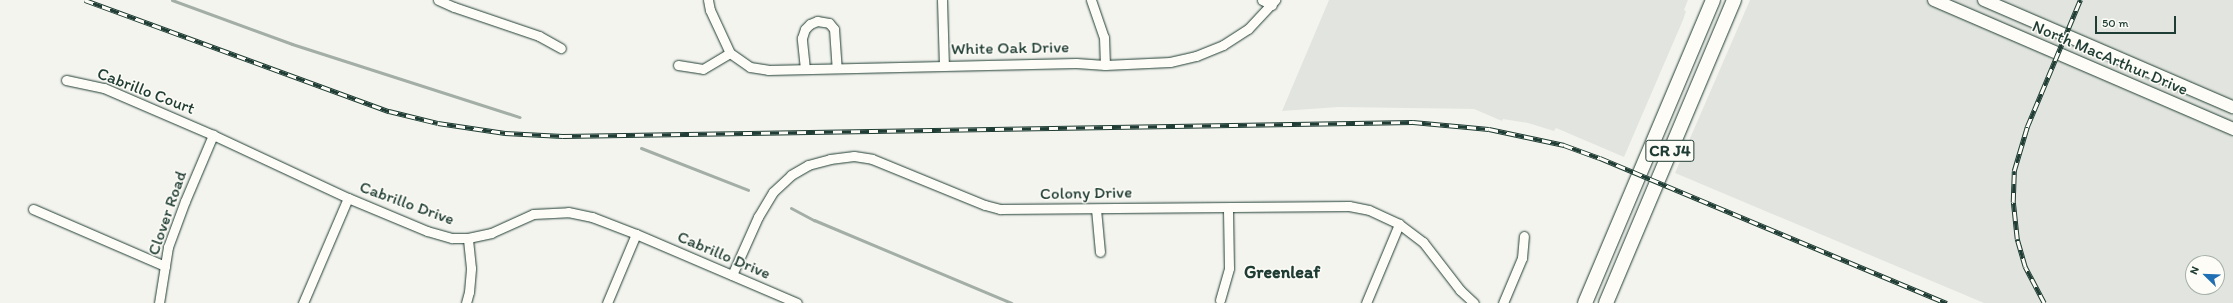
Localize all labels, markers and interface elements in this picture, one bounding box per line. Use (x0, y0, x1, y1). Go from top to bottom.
scale bar (2097, 8, 2178, 34)
street label: North MacArthur Drive (2029, 16, 2191, 100)
text: 50 m (2102, 16, 2128, 30)
street label: White Oak Drive (951, 37, 1069, 59)
street label: Cabrillo Court (94, 63, 198, 119)
road number: CR J4 (1645, 137, 1695, 165)
street label: Clover Road (143, 168, 191, 258)
street label: Cabrillo Drive (357, 176, 457, 230)
street label: Colony Drive (1040, 182, 1132, 204)
street label: Cabrillo Drive (674, 226, 774, 284)
north arrow (2185, 255, 2225, 295)
district label: Greenleaf (1244, 261, 1320, 283)
text: N (2187, 265, 2202, 276)

